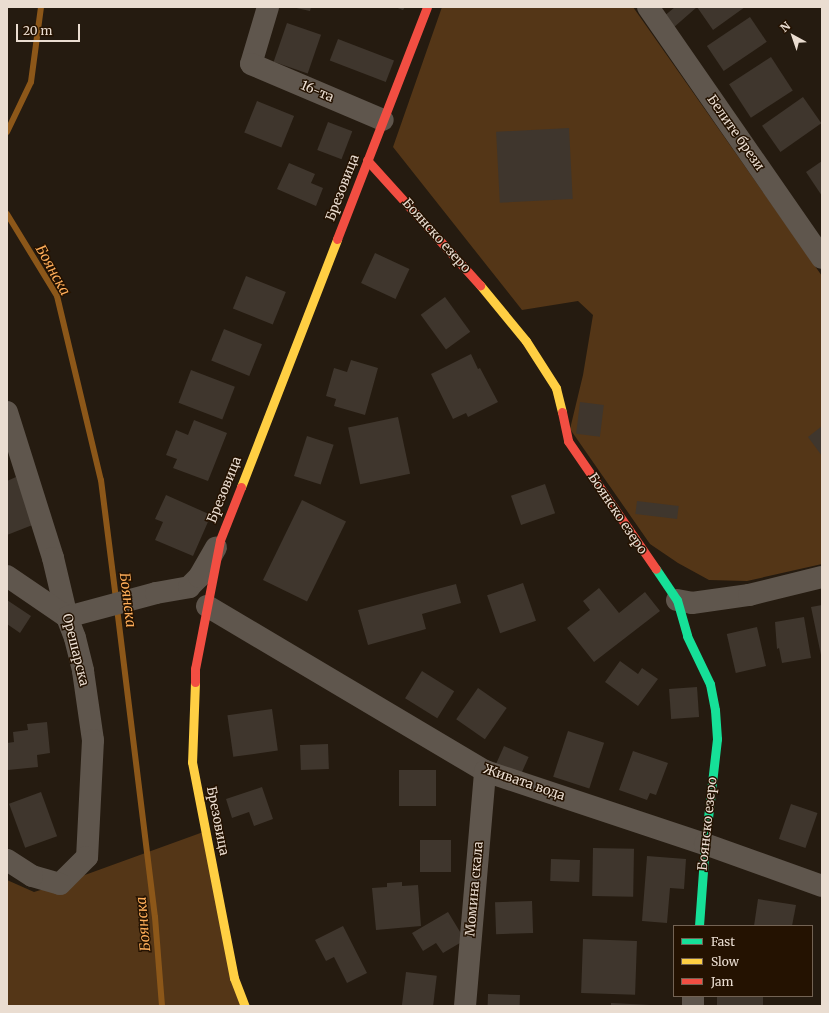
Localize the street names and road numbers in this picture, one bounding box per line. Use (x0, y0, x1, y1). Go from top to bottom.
street label: 16-та (298, 78, 336, 106)
street label: Белите брези (703, 92, 767, 174)
street label: Брезовица (323, 152, 363, 224)
street label: Боянско езеро (399, 196, 473, 276)
street label: Брезовица (205, 454, 245, 526)
street label: Боянско езеро (584, 470, 650, 558)
street label: Орешарска (58, 612, 92, 688)
street label: Живата вода (481, 762, 567, 804)
street label: Боянско езеро (695, 776, 721, 872)
street label: Брезовица (203, 785, 231, 857)
street label: Момина скала (463, 841, 487, 937)

